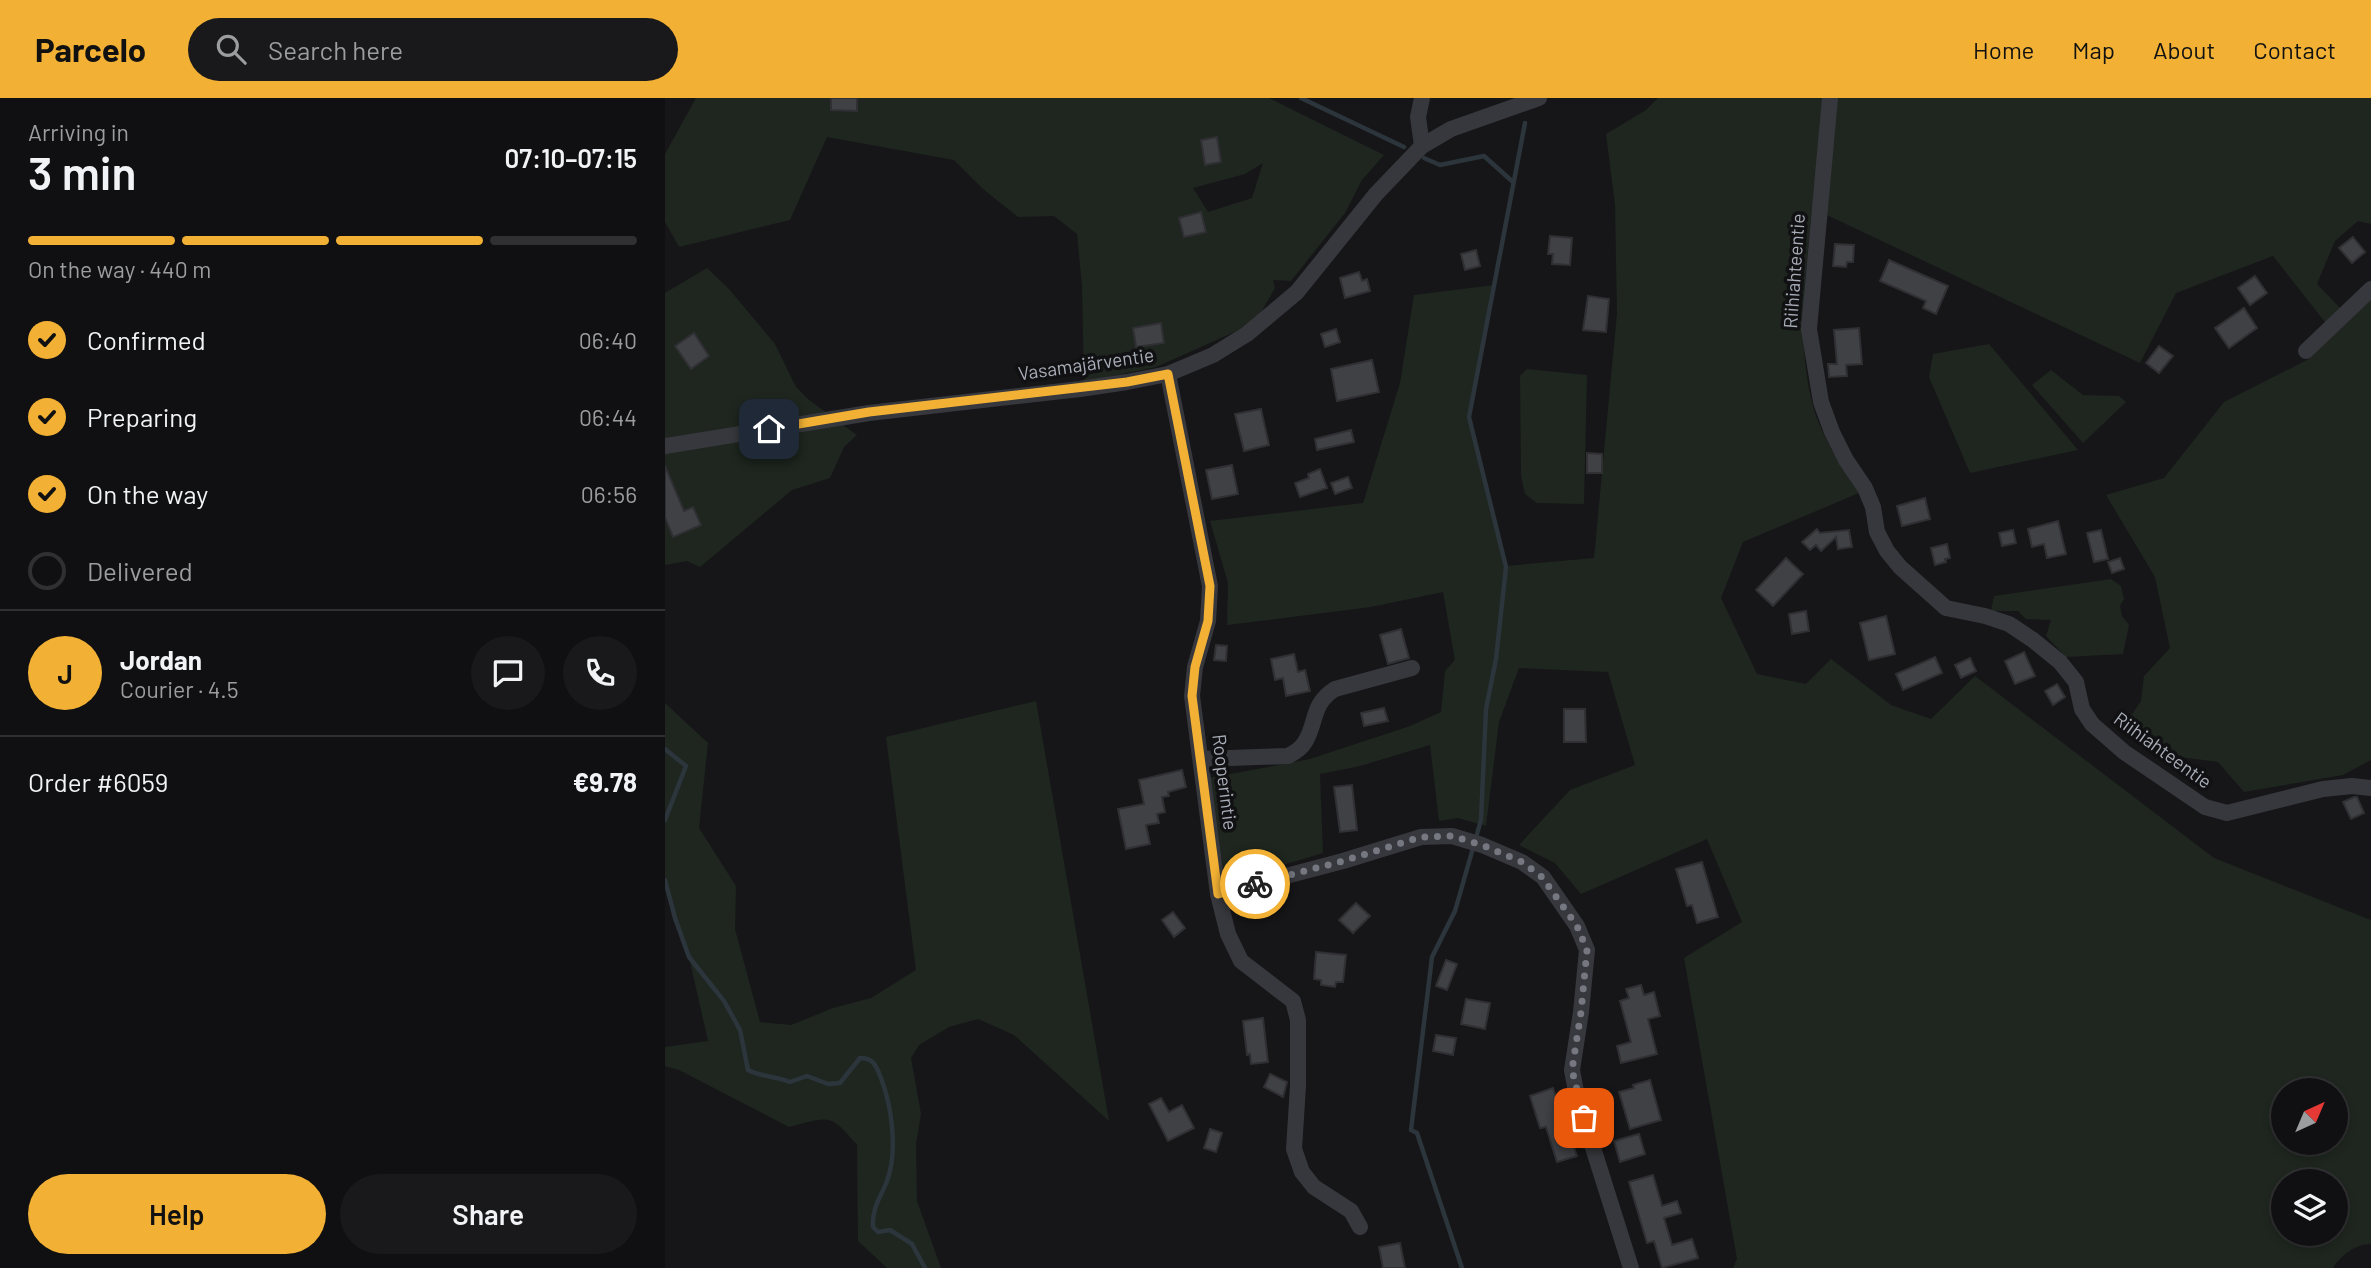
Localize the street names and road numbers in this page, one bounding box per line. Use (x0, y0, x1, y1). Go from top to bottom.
street label: Riihiahteentie (1778, 213, 1809, 329)
street label: Vasamajärventie (1016, 343, 1155, 384)
street label: Riihiahteentie (2110, 706, 2217, 793)
street label: Rooperintie (1208, 733, 1243, 831)

